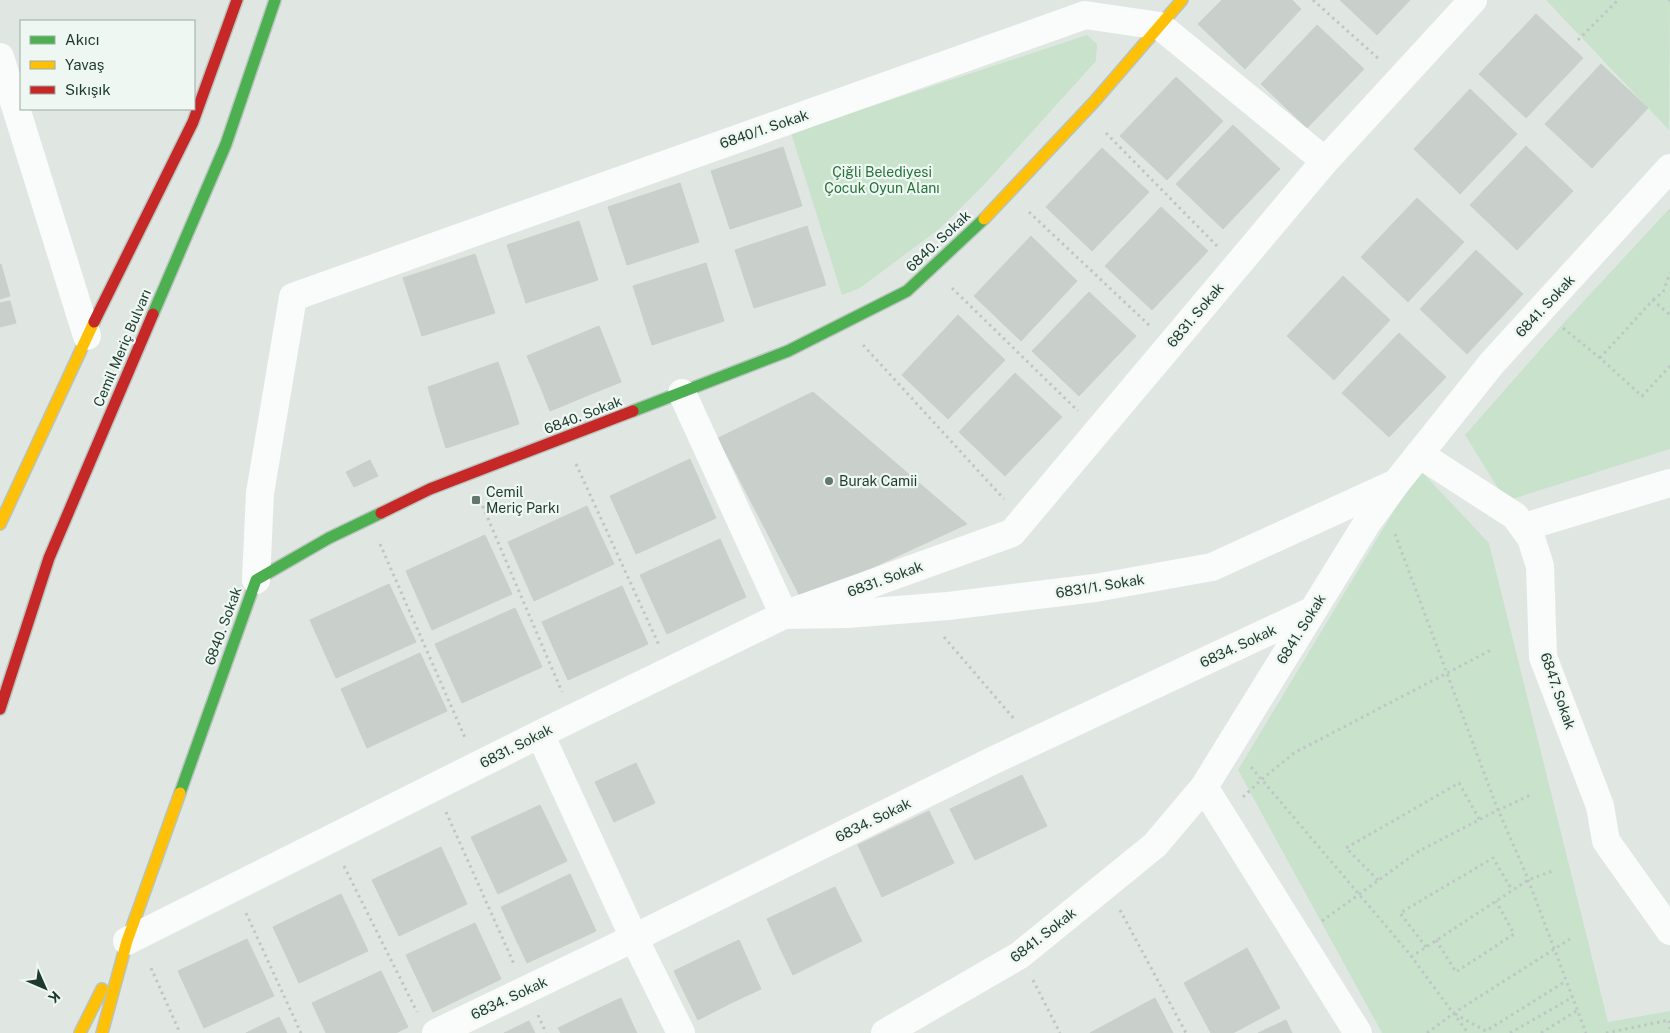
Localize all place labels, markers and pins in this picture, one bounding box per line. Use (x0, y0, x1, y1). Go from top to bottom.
place label: Burak Camii (839, 473, 917, 489)
marker: Burak Camii (823, 475, 835, 487)
place label: Cemil Meriç Parkı (486, 484, 559, 516)
marker: Cemil Meriç Parkı (470, 494, 482, 506)

